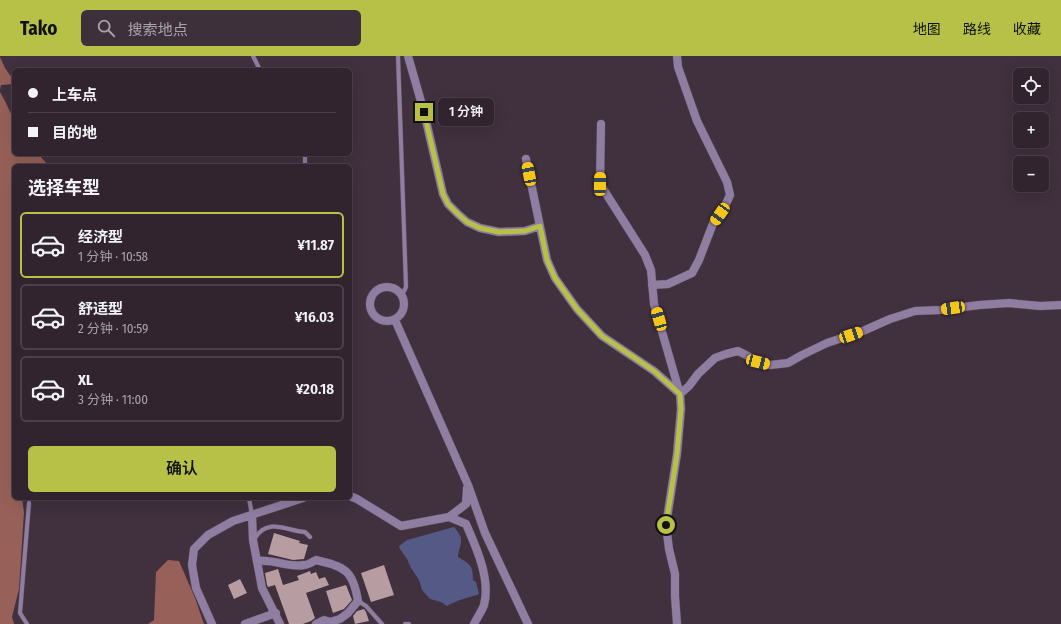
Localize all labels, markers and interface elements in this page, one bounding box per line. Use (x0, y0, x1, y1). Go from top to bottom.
search box (81, 10, 361, 46)
text: Tako (20, 17, 57, 40)
icon: search (95, 17, 117, 39)
text: 搜索地点 (127, 21, 187, 39)
text: 地图 (913, 21, 941, 38)
text: 路线 (963, 21, 991, 38)
text: 收藏 (1013, 21, 1041, 38)
map controls (1013, 68, 1049, 192)
button: locate (1013, 68, 1049, 104)
text: 上车点 (52, 86, 97, 104)
callout: 1 分钟 (438, 98, 494, 126)
route end (415, 103, 433, 121)
text: 1 分钟 (449, 104, 483, 119)
button: + (1013, 112, 1049, 148)
text: 目的地 (52, 124, 97, 142)
button: − (1013, 156, 1049, 192)
car (521, 161, 537, 187)
car (594, 172, 606, 196)
text: 选择车型 (28, 177, 100, 199)
car (708, 201, 732, 227)
icon: car (30, 227, 66, 263)
text: 经济型 (78, 228, 123, 246)
text: ¥11.87 (297, 236, 334, 254)
text: 1 分钟 · 10:58 (78, 249, 148, 264)
icon: car (30, 299, 66, 335)
text: 舒适型 (78, 300, 123, 318)
car (940, 300, 966, 316)
car (650, 306, 668, 332)
text: ¥16.03 (295, 308, 334, 326)
text: 2 分钟 · 10:59 (78, 321, 148, 336)
car (838, 325, 864, 345)
car (745, 353, 771, 371)
icon: car (30, 371, 66, 407)
text: XL (78, 371, 93, 389)
text: ¥20.18 (296, 380, 334, 398)
text: 3 分钟 · 11:00 (78, 392, 148, 407)
button: 确认 (28, 446, 336, 492)
route start (657, 516, 675, 534)

